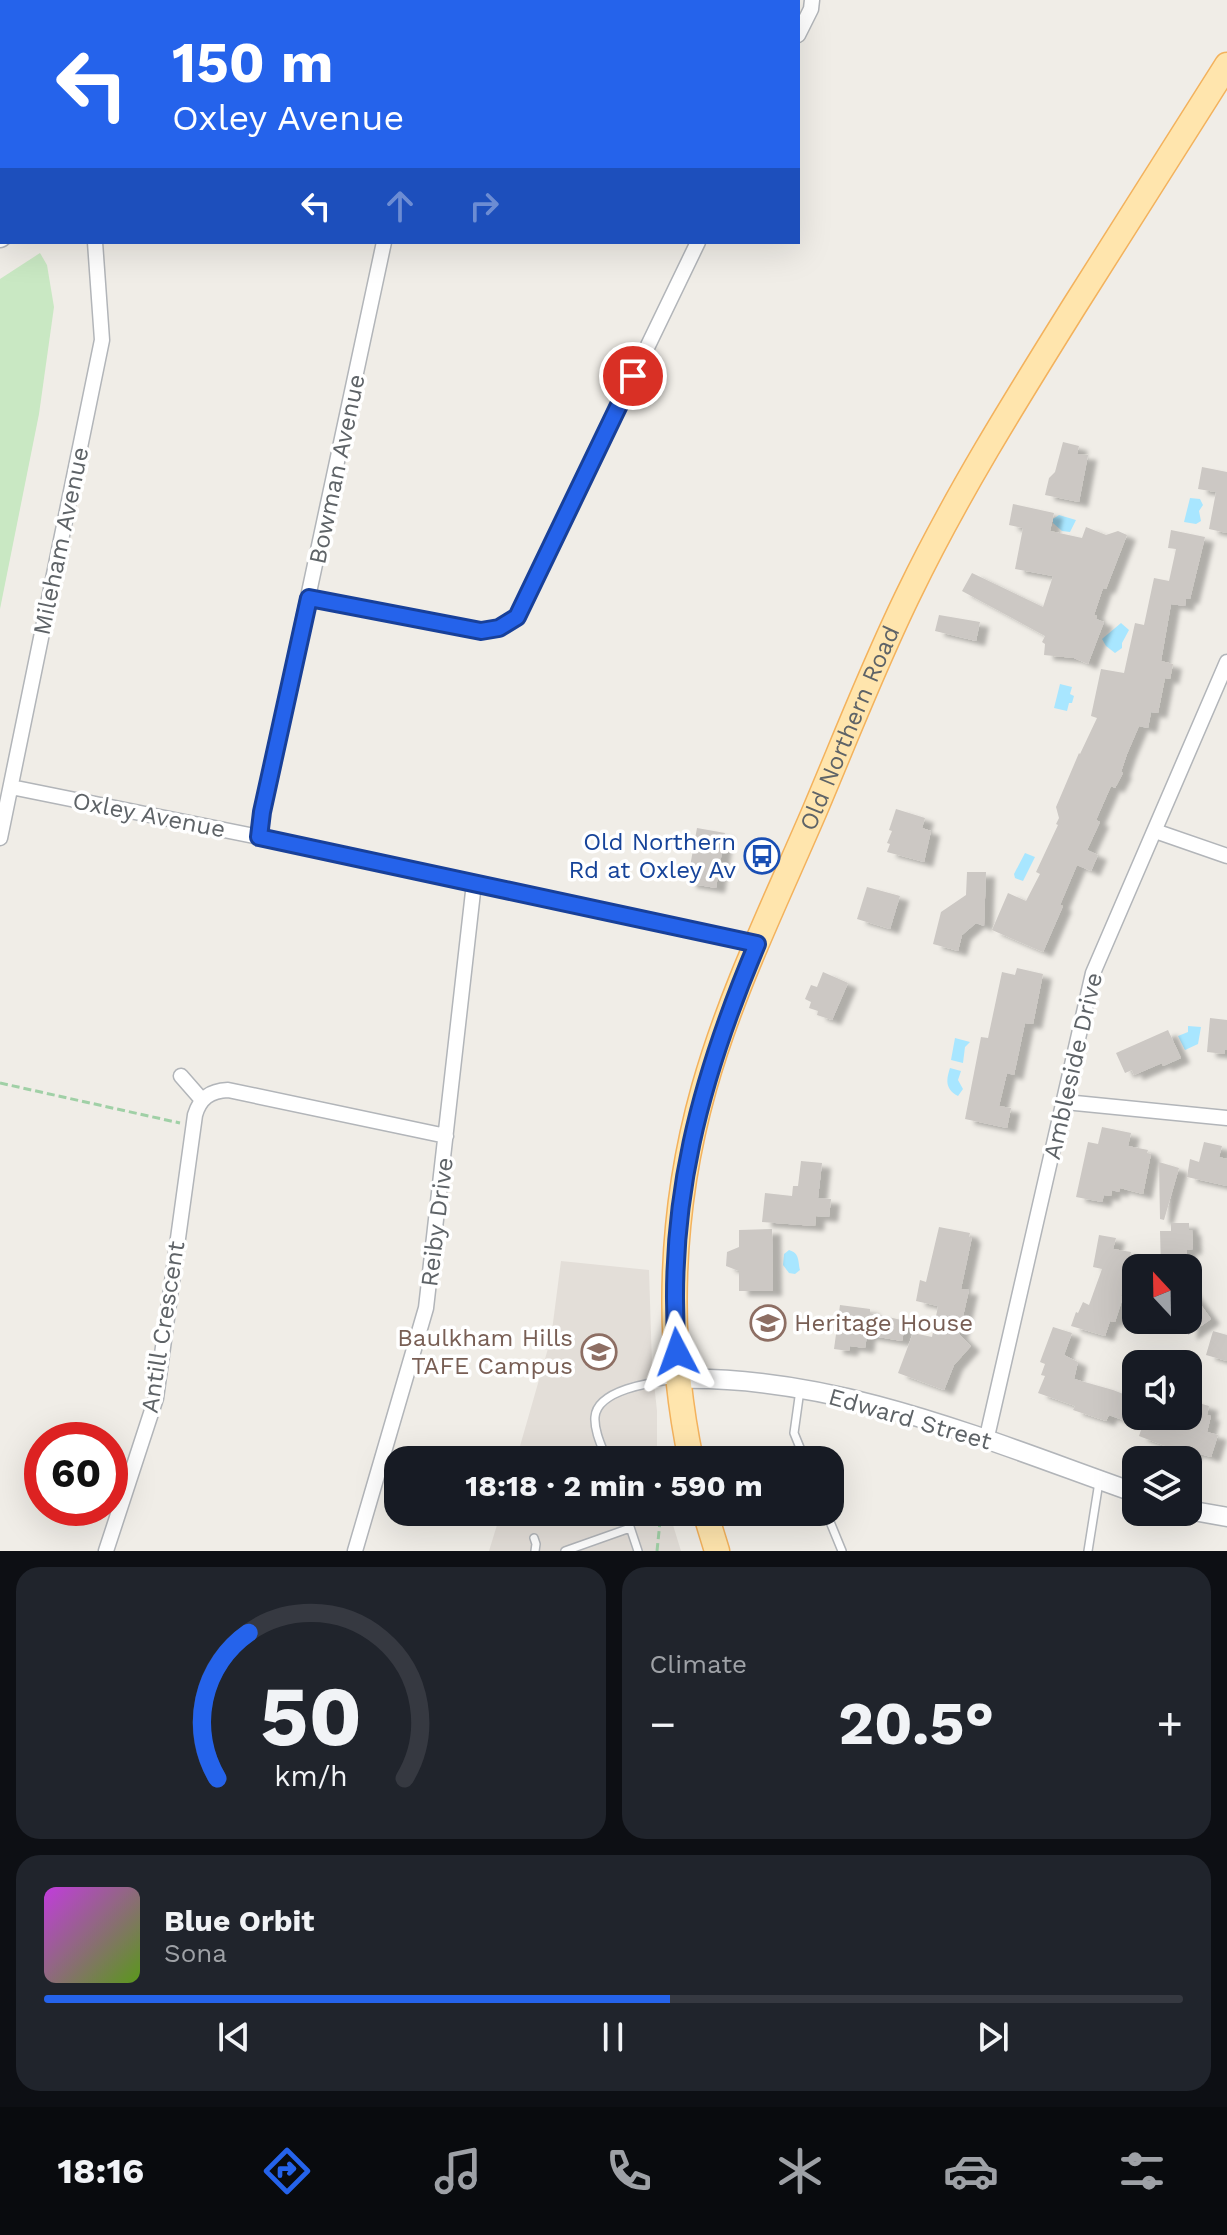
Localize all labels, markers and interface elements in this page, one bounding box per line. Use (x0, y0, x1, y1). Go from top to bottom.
text: 150 m (172, 30, 334, 96)
icon: left (40, 32, 144, 136)
text: Oxley Avenue (172, 97, 404, 139)
icon: left (294, 184, 338, 228)
icon: ahead (378, 184, 422, 228)
icon: right (462, 184, 506, 228)
pin (599, 342, 667, 410)
icon: arrive (611, 354, 655, 398)
street label: Bowman Avenue (303, 372, 371, 566)
street label: Mileham Avenue (27, 444, 95, 638)
street label: Old Northern Road (794, 622, 905, 835)
street label: Oxley Avenue (70, 786, 228, 844)
place label: Old Northern Rd at Oxley Av (568, 828, 737, 884)
bus stop icon: Old Northern Rd at Oxley Av (743, 837, 781, 875)
street label: Ambleside Drive (1038, 970, 1108, 1162)
street label: Reiby Drive (415, 1156, 459, 1288)
street label: Antill Crescent (136, 1239, 190, 1415)
north arrow (1122, 1254, 1202, 1334)
map controls (1122, 1254, 1202, 1526)
school or university icon: Heritage House (749, 1304, 787, 1342)
place label: Heritage House (794, 1309, 973, 1337)
position arrow (635, 1310, 719, 1394)
place label: Baulkham Hills TAFE Campus (397, 1324, 573, 1380)
school or university icon: Baulkham Hills TAFE Campus (580, 1333, 618, 1371)
button: sound (1122, 1350, 1202, 1430)
street label: Edward Street (825, 1382, 995, 1456)
speed limit sign: 60 (24, 1422, 128, 1526)
button: layers (1122, 1446, 1202, 1526)
text: 18:18 · 2 min · 590 m (465, 1468, 763, 1503)
text: Climate (650, 1649, 747, 1679)
text: 50 (260, 1668, 362, 1765)
text: 20.5° (838, 1688, 994, 1759)
text: − (650, 1698, 676, 1750)
text: + (1156, 1698, 1183, 1750)
text: km/h (274, 1759, 348, 1793)
text: Blue Orbit (164, 1903, 314, 1938)
text: Sona (164, 1938, 227, 1968)
icon: previous (212, 2015, 256, 2059)
icon: pause (591, 2015, 635, 2059)
icon: next (971, 2015, 1015, 2059)
icon: directions (259, 2143, 315, 2199)
icon: music (430, 2143, 486, 2199)
icon: phone (601, 2143, 657, 2199)
icon: climate (772, 2143, 828, 2199)
icon: car (943, 2143, 999, 2199)
icon: filters (1114, 2143, 1170, 2199)
text: 18:16 (57, 2150, 144, 2192)

